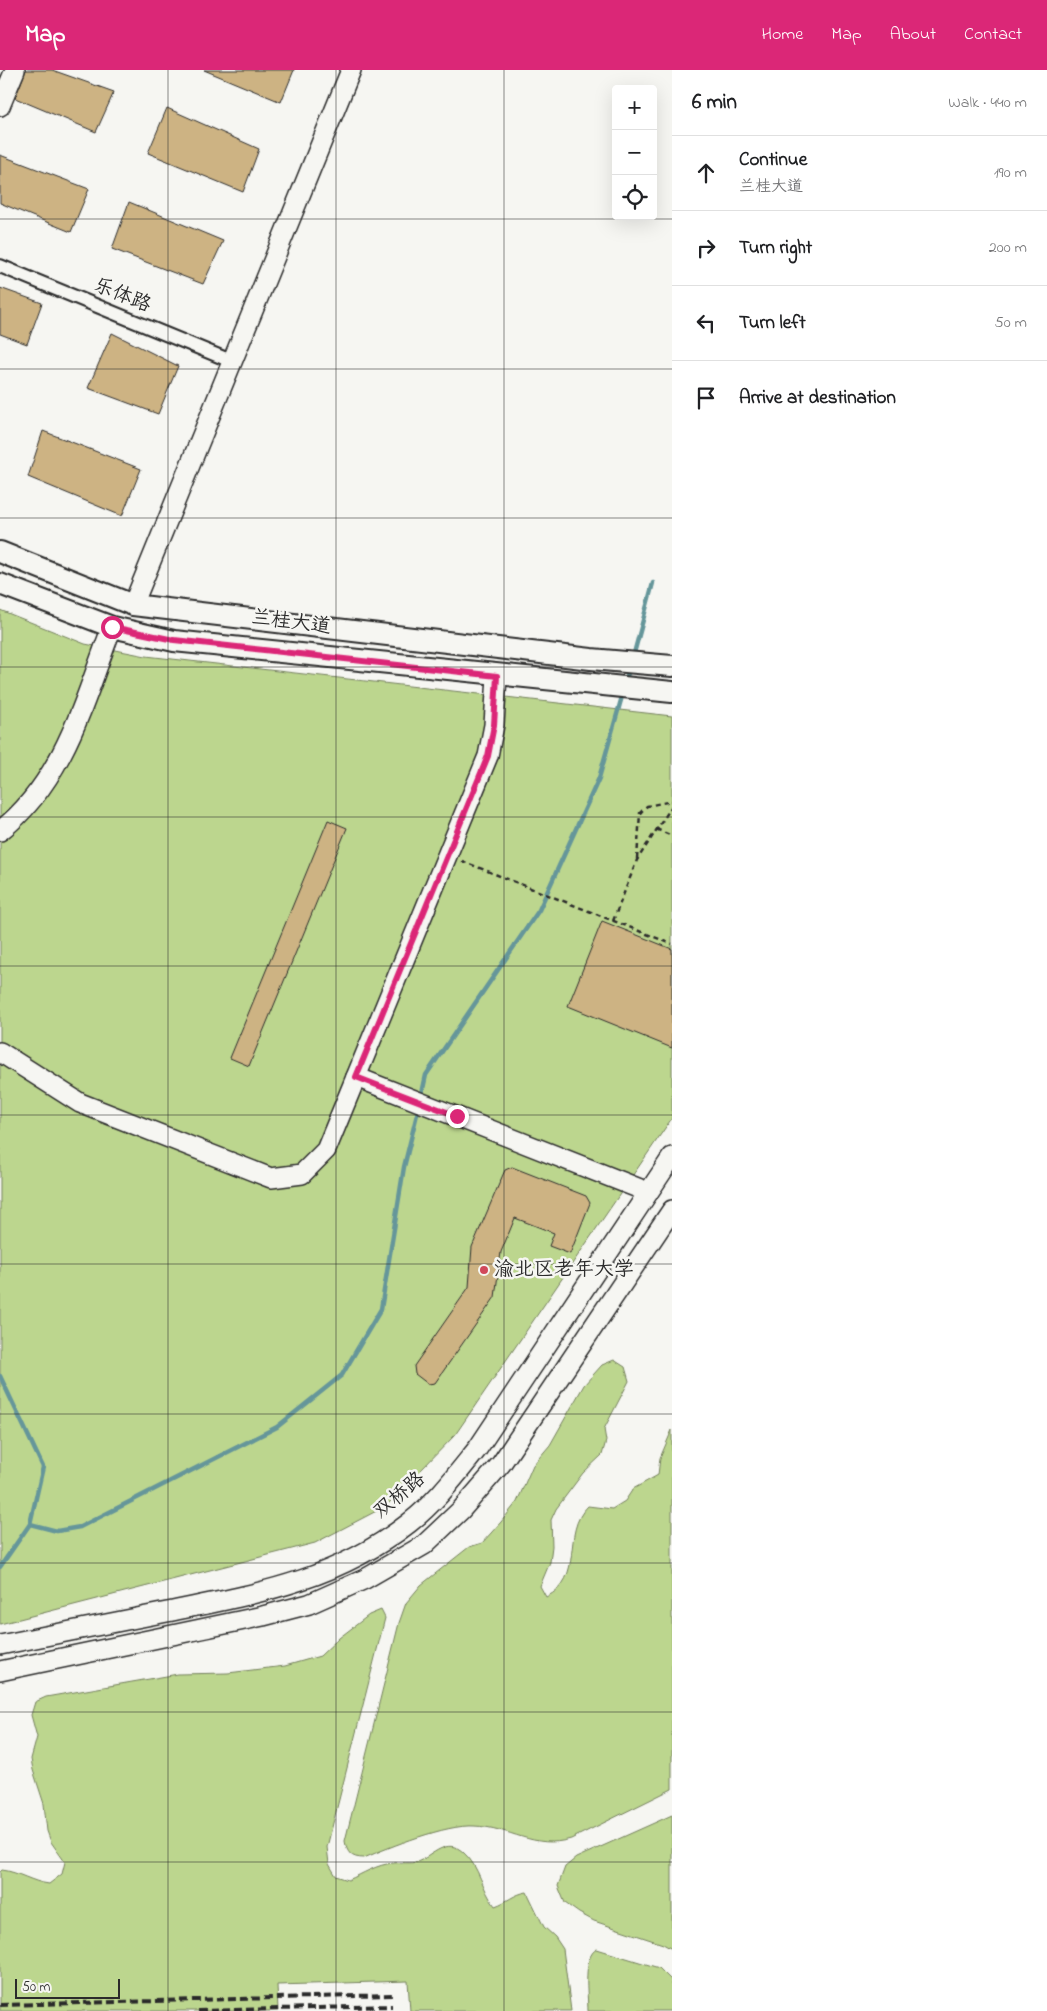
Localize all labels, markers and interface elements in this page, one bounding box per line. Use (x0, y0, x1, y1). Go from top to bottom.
text: Map (25, 18, 66, 53)
text: Home (762, 22, 803, 48)
text: Map (831, 22, 862, 48)
text: About (890, 22, 936, 48)
text: Contact (964, 22, 1022, 48)
map controls (612, 85, 657, 220)
button: + (612, 85, 657, 130)
text: 6 min (692, 88, 737, 118)
text: Walk · 440 m (948, 91, 1027, 115)
button: − (612, 130, 657, 175)
text: Continue (739, 147, 807, 174)
icon: ahead (692, 159, 720, 187)
text: 190 m (994, 161, 1027, 185)
button: locate (612, 175, 657, 220)
text: 兰桂大道 (739, 175, 803, 199)
icon: right (692, 234, 720, 262)
text: Turn right (739, 235, 812, 262)
text: 200 m (989, 236, 1027, 260)
street label: 乐体路 (89, 271, 156, 321)
icon: left (692, 309, 720, 337)
text: Turn left (739, 310, 806, 337)
text: 50 m (995, 311, 1027, 335)
icon: arrive (692, 384, 720, 412)
text: Arrive at destination (739, 385, 896, 412)
street label: 兰桂大道 (250, 604, 332, 642)
route start (101, 616, 124, 639)
route end (446, 1105, 469, 1128)
place label: 渝北区老年大学 (494, 1256, 634, 1285)
marker: 渝北区老年大学 (478, 1264, 490, 1276)
street label: 双桥路 (368, 1465, 433, 1526)
scale bar (15, 1976, 120, 1999)
text: 50 m (22, 1977, 50, 1998)

